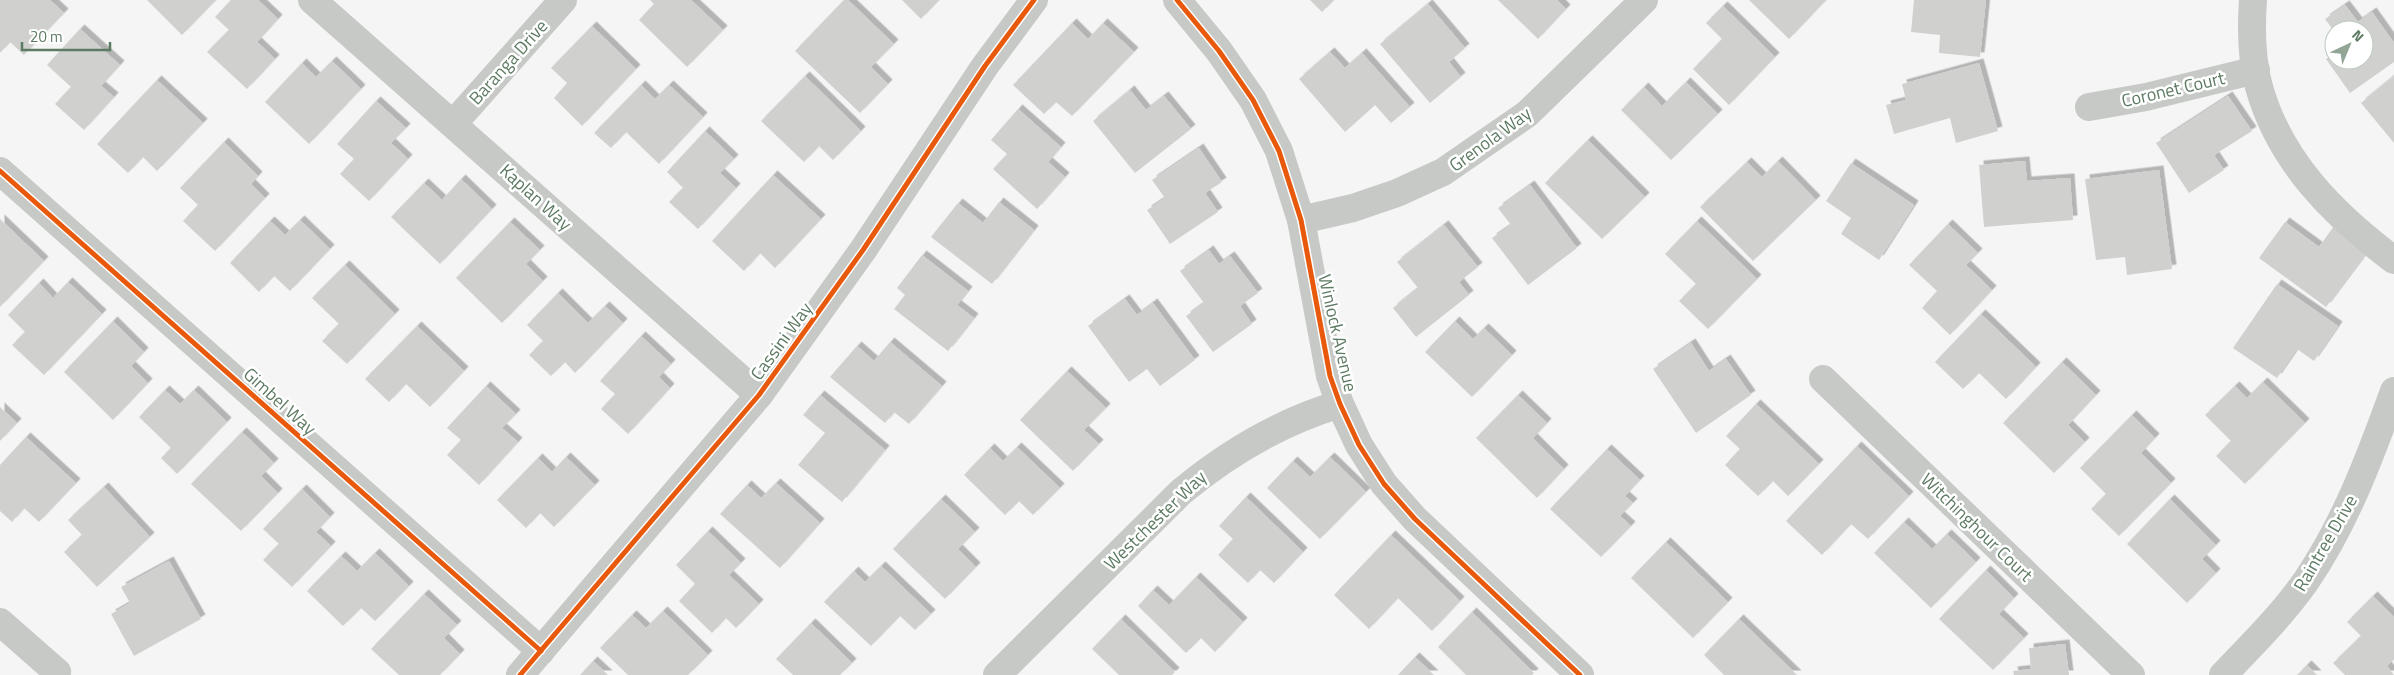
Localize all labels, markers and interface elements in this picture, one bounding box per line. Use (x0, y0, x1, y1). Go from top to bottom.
street label: Baranga Drive (462, 13, 554, 111)
scale bar (22, 20, 110, 52)
north arrow (2324, 20, 2374, 70)
text: N (2348, 24, 2369, 46)
text: 20 m (30, 25, 63, 48)
street label: Coronet Court (2119, 64, 2228, 114)
street label: Grenola Way (1443, 100, 1537, 178)
street label: Kaplan Way (494, 157, 578, 237)
street label: Winlock Avenue (1311, 272, 1365, 394)
street label: Cassini Way (744, 296, 819, 385)
street label: Gimbel Way (238, 361, 323, 441)
street label: Westchester Way (1098, 464, 1213, 576)
street label: Witchinghour Court (1915, 466, 2040, 588)
street label: Raintree Drive (2286, 490, 2364, 596)

